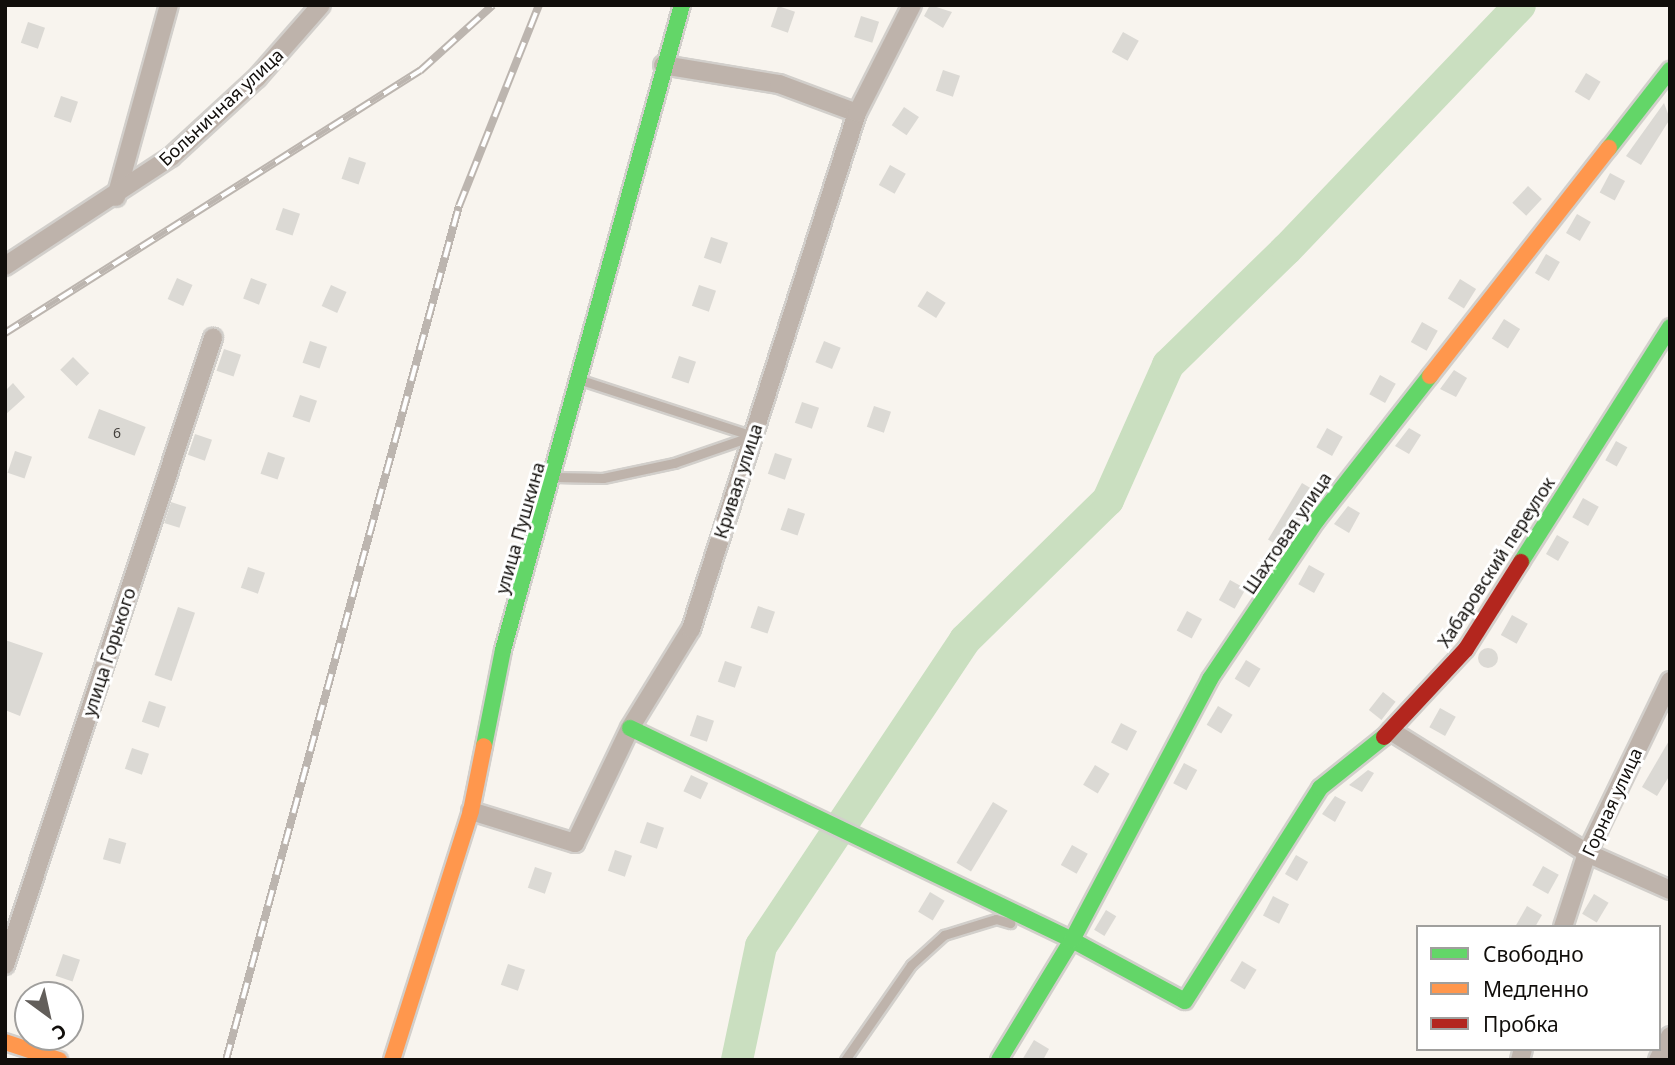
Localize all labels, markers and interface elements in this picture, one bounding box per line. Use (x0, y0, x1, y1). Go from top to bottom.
street label: Больничная улица (154, 44, 288, 170)
street label: Кривая улица (709, 421, 767, 541)
house number: 6 (113, 425, 121, 441)
street label: улица Пушкина (491, 460, 549, 596)
street label: Шахтовая улица (1238, 468, 1336, 598)
street label: Хабаровский переулок (1433, 473, 1559, 651)
street label: улица Горького (78, 585, 140, 719)
street label: Горная улица (1577, 744, 1647, 860)
legend (1416, 925, 1661, 1051)
text: Свободно (1483, 940, 1584, 968)
text: Медленно (1483, 975, 1589, 1003)
north arrow (14, 981, 84, 1051)
text: Пробка (1483, 1010, 1559, 1038)
text: С (47, 1018, 72, 1046)

